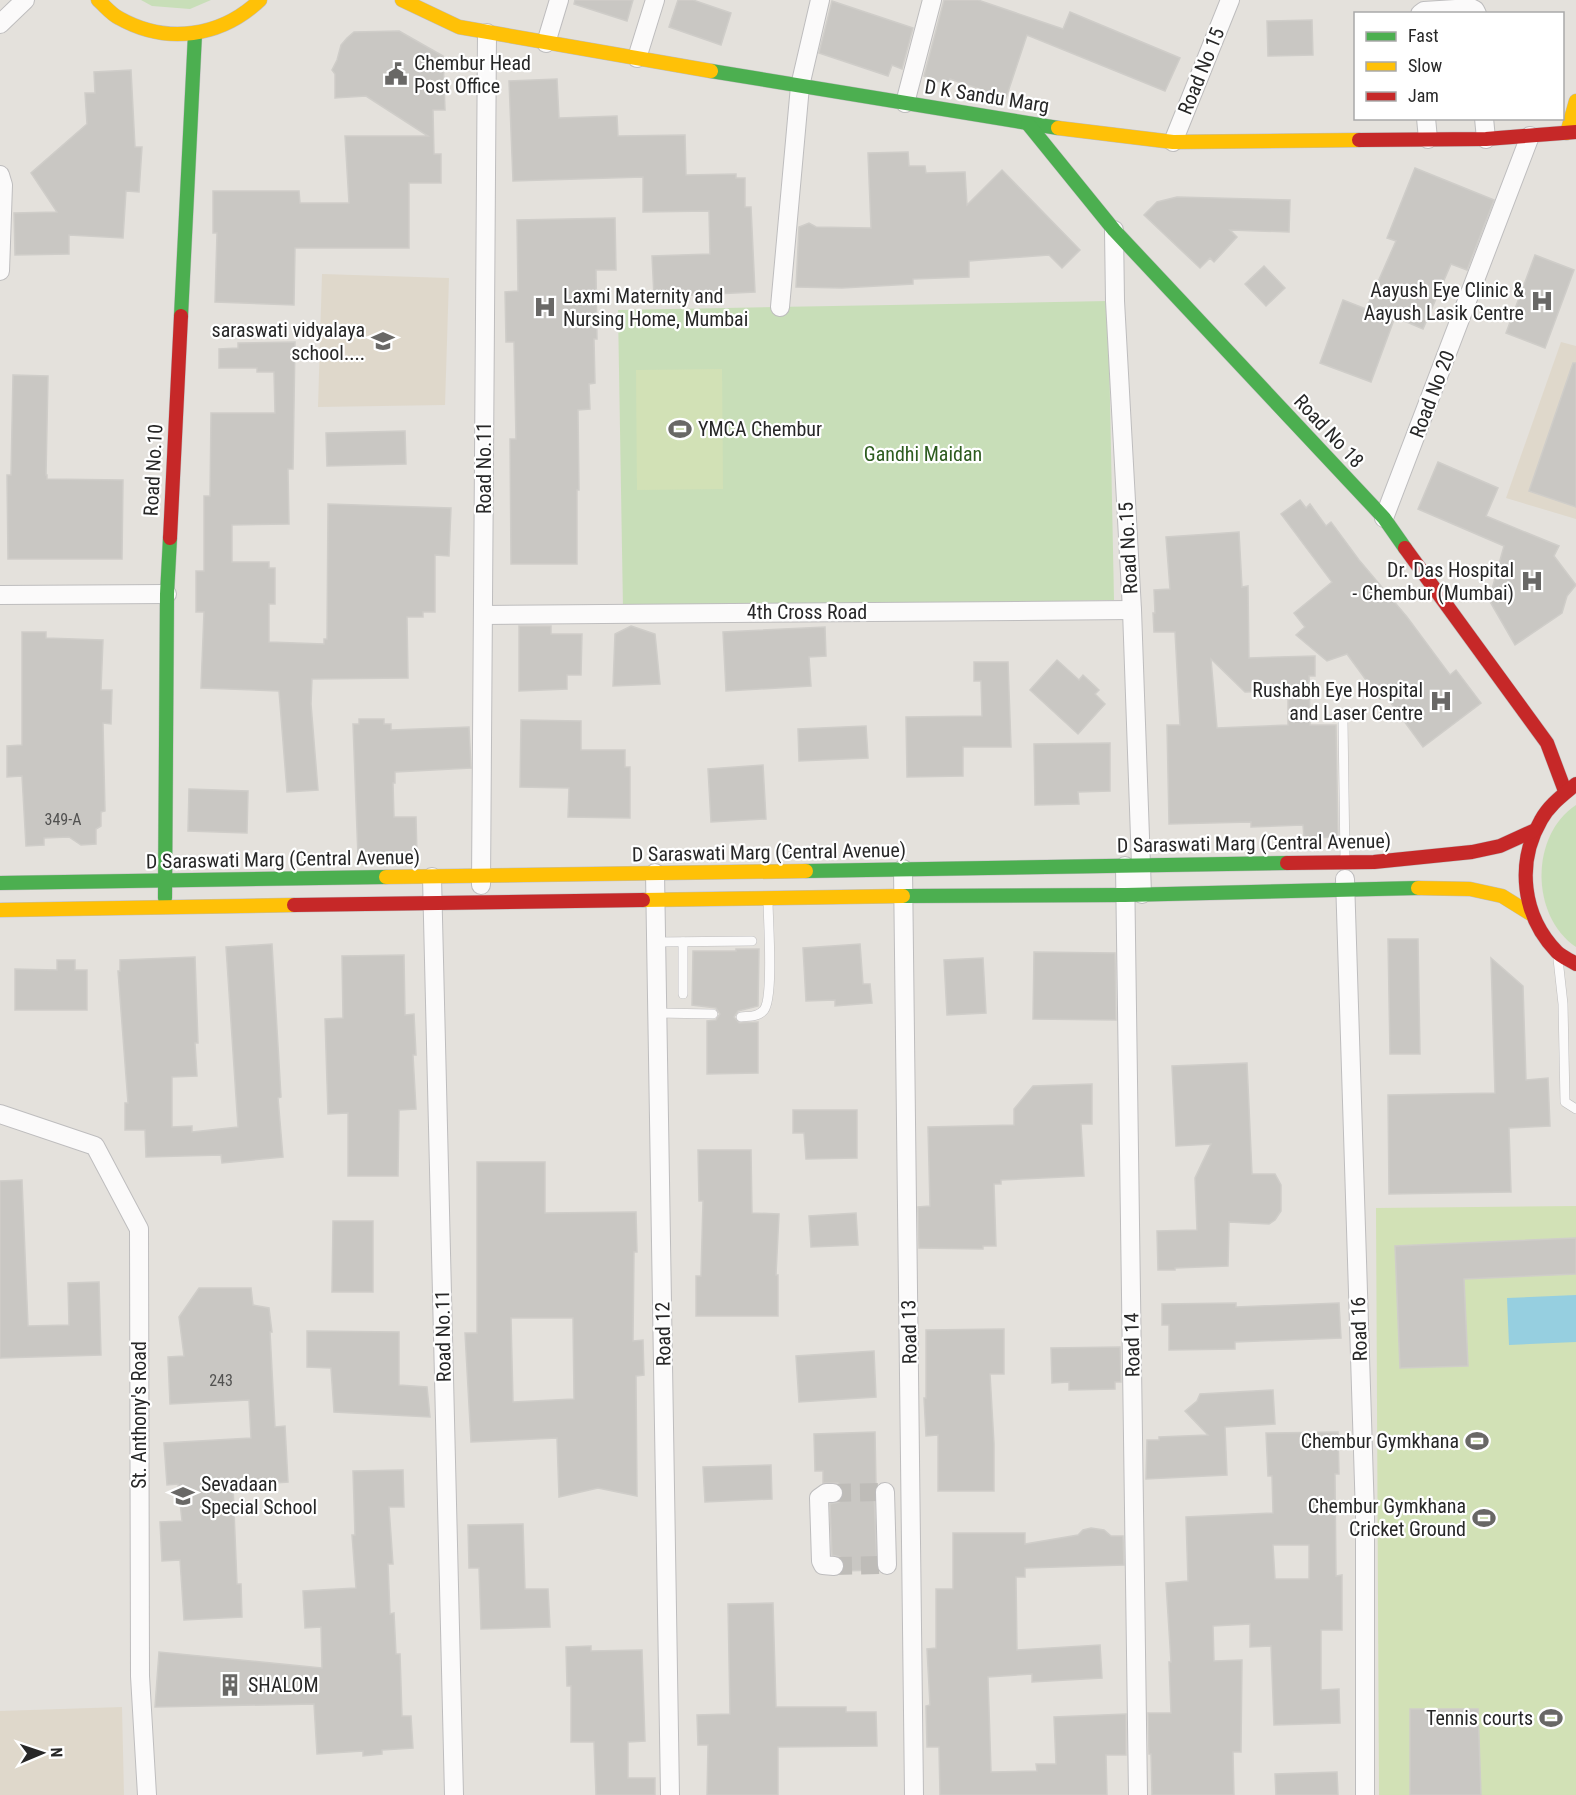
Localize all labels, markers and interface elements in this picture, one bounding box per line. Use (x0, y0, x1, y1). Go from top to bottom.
legend (1354, 12, 1564, 120)
street label: Road No 15 (1173, 24, 1229, 118)
text: Fast (1408, 25, 1439, 46)
place label: Chembur Head Post Office (414, 51, 531, 98)
text: Slow (1408, 55, 1443, 76)
public building icon: Chembur Head Post Office (383, 61, 409, 87)
street label: D K Sandu Marg (923, 74, 1051, 118)
text: Jam (1408, 85, 1439, 106)
place label: Aayush Eye Clinic & Aayush Lasik Centre (1364, 278, 1524, 325)
place label: Laxmi Maternity and Nursing Home, Mumbai (563, 284, 748, 331)
hospital icon: Aayush Eye Clinic & Aayush Lasik Centre (1529, 288, 1555, 314)
hospital icon: Laxmi Maternity and Nursing Home, Mumbai (532, 294, 558, 320)
place label: saraswati vidyalaya school.... (212, 318, 365, 365)
school or university icon: saraswati vidyalaya school.... (370, 328, 396, 354)
street label: Road No 20 (1404, 347, 1460, 441)
street label: Road No 18 (1289, 389, 1369, 473)
sports icon: YMCA Chembur (667, 416, 693, 442)
place label: YMCA Chembur (698, 417, 822, 441)
street label: Road No.11 (472, 422, 496, 514)
street label: Road No.10 (139, 423, 167, 517)
park label: Gandhi Maidan (864, 442, 982, 466)
street label: Road No.15 (1114, 501, 1142, 595)
place label: Dr. Das Hospital - Chembur (Mumbai) (1352, 558, 1514, 605)
hospital icon: Dr. Das Hospital - Chembur (Mumbai) (1519, 568, 1545, 594)
street label: 4th Cross Road (747, 600, 867, 624)
place label: Rushabh Eye Hospital and Laser Centre (1252, 678, 1423, 725)
hospital icon: Rushabh Eye Hospital and Laser Centre (1428, 688, 1454, 714)
house number: 349-A (45, 810, 81, 829)
street label: D Saraswati Marg (Central Avenue) (1117, 829, 1391, 857)
street label: D Saraswati Marg (Central Avenue) (632, 838, 906, 866)
street label: D Saraswati Marg (Central Avenue) (146, 845, 420, 873)
street label: Road No.11 (430, 1290, 456, 1382)
street label: Road 16 (1346, 1296, 1372, 1362)
street label: Road 13 (896, 1300, 922, 1364)
street label: Road 12 (650, 1301, 676, 1366)
street label: Road 14 (1119, 1312, 1145, 1377)
street label: St. Anthony's Road (127, 1341, 151, 1489)
house number: 243 (209, 1371, 233, 1390)
sports icon: Chembur Gymkhana (1464, 1428, 1490, 1454)
place label: Chembur Gymkhana (1301, 1429, 1459, 1453)
place label: Sevadaan Special School (201, 1472, 317, 1519)
school or university icon: Sevadaan Special School (170, 1483, 196, 1509)
place label: Chembur Gymkhana Cricket Ground (1308, 1494, 1466, 1541)
sports icon: Chembur Gymkhana Cricket Ground (1471, 1505, 1497, 1531)
building icon: SHALOM (217, 1672, 243, 1698)
place label: SHALOM (248, 1673, 319, 1697)
sports icon: Tennis courts (1538, 1705, 1564, 1731)
place label: Tennis courts (1426, 1706, 1533, 1730)
north arrow (12, 1723, 72, 1783)
text: N (47, 1747, 66, 1758)

